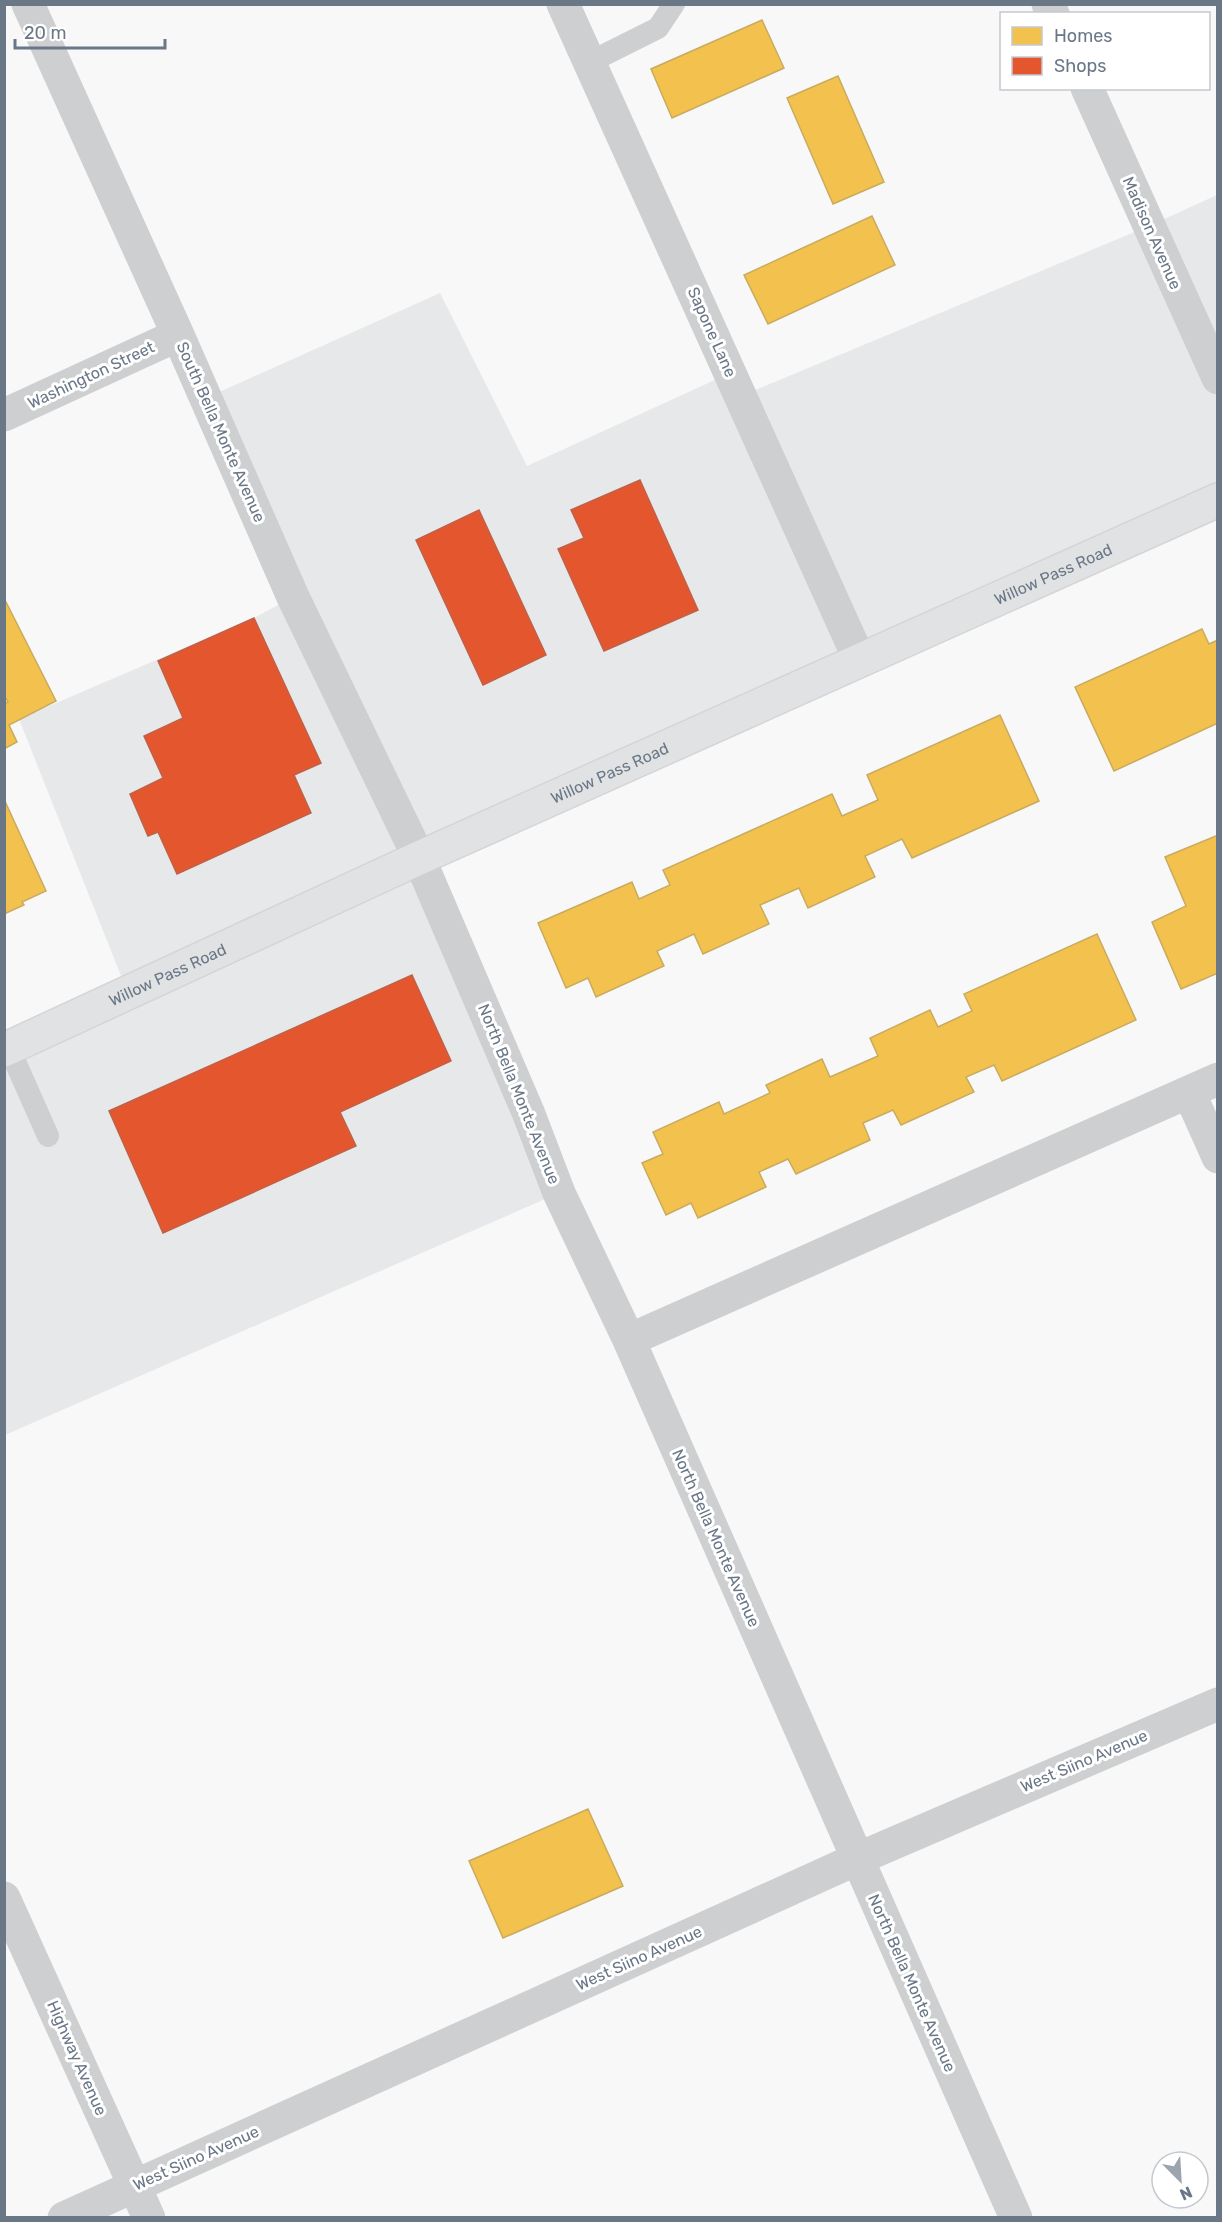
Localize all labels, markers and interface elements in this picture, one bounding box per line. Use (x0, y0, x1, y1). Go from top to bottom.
scale bar (15, 12, 165, 50)
legend (1000, 12, 1210, 90)
text: 20 m (24, 22, 66, 44)
text: Homes (1054, 25, 1112, 47)
text: Shops (1054, 55, 1106, 77)
street label: Madison Avenue (1119, 174, 1185, 292)
street label: Sapone Lane (684, 284, 740, 380)
street label: Washington Street (25, 337, 157, 413)
street label: South Bella Monte Avenue (173, 339, 269, 525)
street label: Willow Pass Road (991, 539, 1115, 609)
street label: Willow Pass Road (548, 738, 671, 807)
street label: Willow Pass Road (106, 939, 229, 1010)
street label: North Bella Monte Avenue (474, 1001, 564, 1187)
street label: North Bella Monte Avenue (668, 1446, 764, 1630)
street label: West Siino Avenue (1018, 1726, 1150, 1796)
street label: North Bella Monte Avenue (864, 1891, 960, 2075)
street label: West Siino Avenue (573, 1922, 705, 1994)
street label: Highway Avenue (43, 1998, 111, 2118)
street label: West Siino Avenue (130, 2122, 262, 2194)
north arrow (1150, 2150, 1210, 2210)
text: N (1177, 2182, 1195, 2204)

